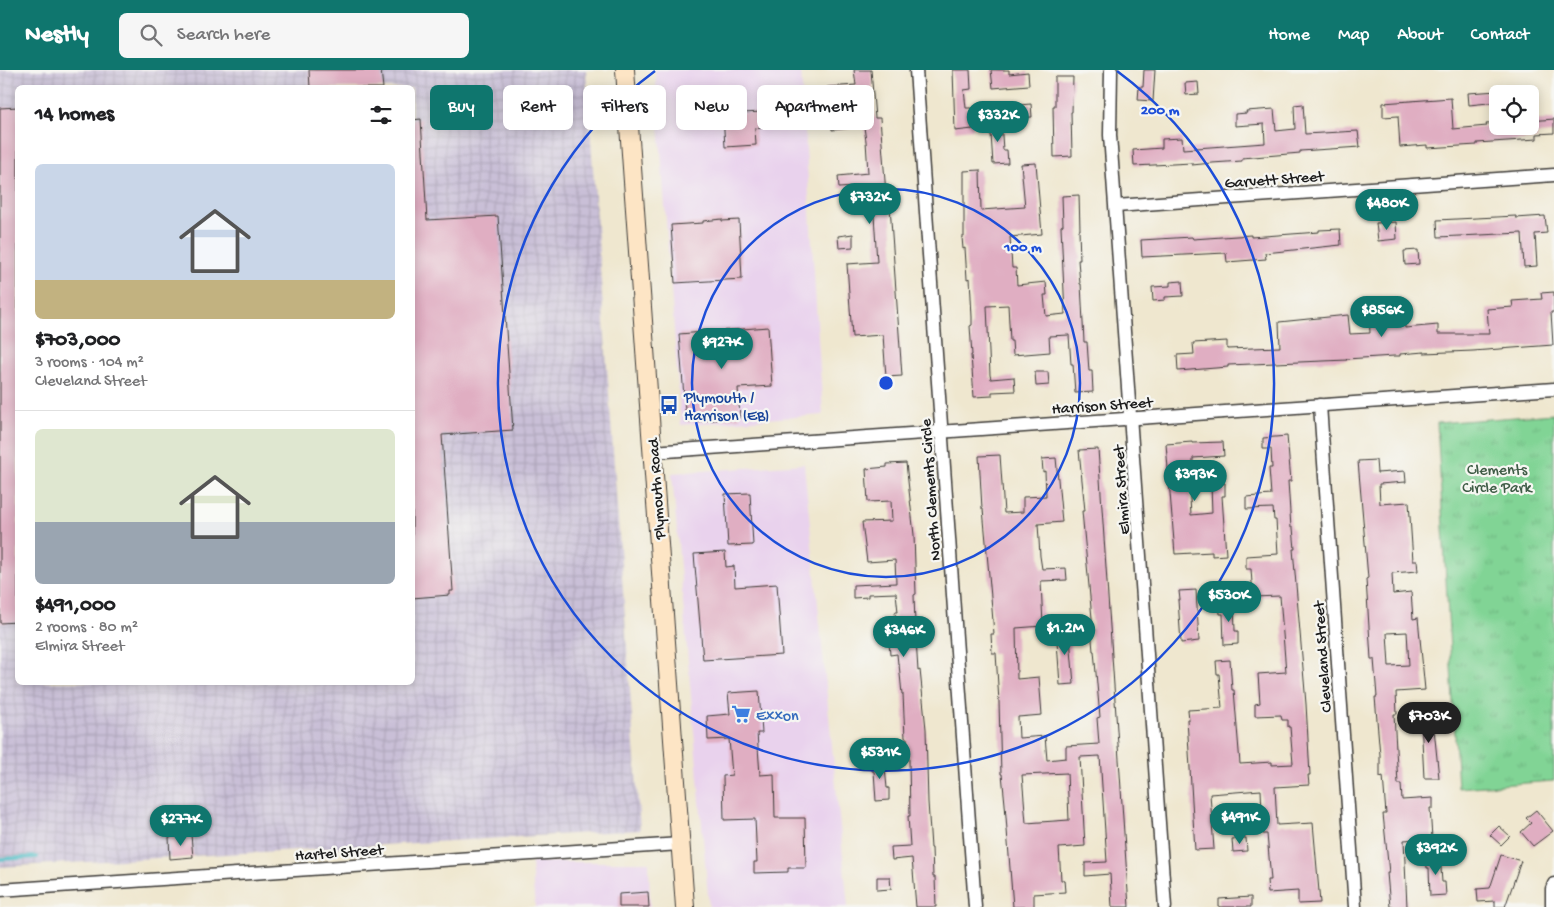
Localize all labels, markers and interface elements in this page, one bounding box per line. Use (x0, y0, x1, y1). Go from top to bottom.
search box (119, 13, 469, 58)
text: Nestly (25, 21, 89, 50)
icon: search (137, 21, 165, 49)
text: Search here (177, 24, 270, 47)
text: Home (1268, 25, 1310, 46)
text: Map (1338, 25, 1369, 46)
text: About (1397, 25, 1443, 46)
text: Contact (1471, 25, 1529, 46)
chip: Buy (430, 85, 493, 130)
chip: Rent (503, 85, 573, 130)
chip: Filters (583, 85, 666, 130)
chip: New (676, 85, 747, 130)
chip: Apartment (757, 85, 874, 130)
map controls (1489, 85, 1539, 135)
button: locate (1489, 85, 1539, 135)
pin: $332K (963, 100, 1033, 143)
icon: filters (367, 101, 395, 129)
text: 200 m (1141, 102, 1180, 120)
text: 14 homes (35, 103, 114, 128)
text: $332K (978, 107, 1018, 126)
street label: Garvett Street (1224, 168, 1326, 194)
pin: $732K (835, 182, 905, 225)
text: $732K (850, 189, 890, 208)
pin: $480K (1352, 189, 1422, 231)
text: $480K (1366, 195, 1408, 214)
icon: home (170, 196, 260, 286)
text: 100 m (1003, 239, 1042, 257)
pin: $856K (1347, 296, 1417, 338)
text: $856K (1361, 302, 1403, 321)
pin: $927K (687, 328, 757, 370)
text: $703,000 (35, 329, 121, 354)
text: $927K (702, 334, 742, 353)
text: 3 rooms · 104 m² (35, 354, 144, 373)
text: Cleveland Street (35, 373, 147, 392)
centre of rings (877, 374, 895, 392)
place label: Plymouth / Harrison (EB) (683, 390, 770, 427)
bus stop icon: Plymouth / Harrison (EB) (658, 394, 680, 416)
street label: Harrison Street (1051, 394, 1155, 420)
street label: North Clements Circle (918, 417, 947, 561)
street label: Plymouth Road (645, 436, 672, 541)
street label: Elmira Street (1111, 443, 1136, 535)
pin: $393K (1160, 460, 1230, 502)
icon: home (170, 462, 260, 552)
park label: Clements Circle Park (1462, 462, 1534, 499)
text: $393K (1175, 466, 1215, 485)
pin: $530K (1194, 580, 1264, 623)
text: $530K (1208, 587, 1250, 606)
text: $491,000 (35, 594, 116, 619)
street label: Cleveland Street (1311, 599, 1338, 713)
pin: $1.2M (1030, 614, 1100, 656)
pin: $346K (869, 616, 939, 658)
text: 2 rooms · 80 m² (35, 619, 138, 638)
text: $1.2M (1046, 620, 1084, 639)
text: $346K (884, 622, 924, 641)
text: Elmira Street (35, 638, 124, 657)
pin: $703K (1394, 702, 1464, 744)
supermarket icon: Exxon (730, 703, 752, 725)
place label: Exxon (756, 708, 799, 727)
text: $703K (1408, 708, 1450, 727)
pin: $531K (845, 738, 915, 780)
text: $531K (860, 744, 900, 763)
pin: $491K (1205, 802, 1275, 845)
pin: $277K (146, 804, 216, 847)
text: $491K (1221, 809, 1259, 828)
text: $277K (161, 811, 201, 830)
pin: $392K (1401, 834, 1471, 876)
text: $392K (1416, 840, 1456, 859)
street label: Hartel Street (294, 842, 385, 867)

